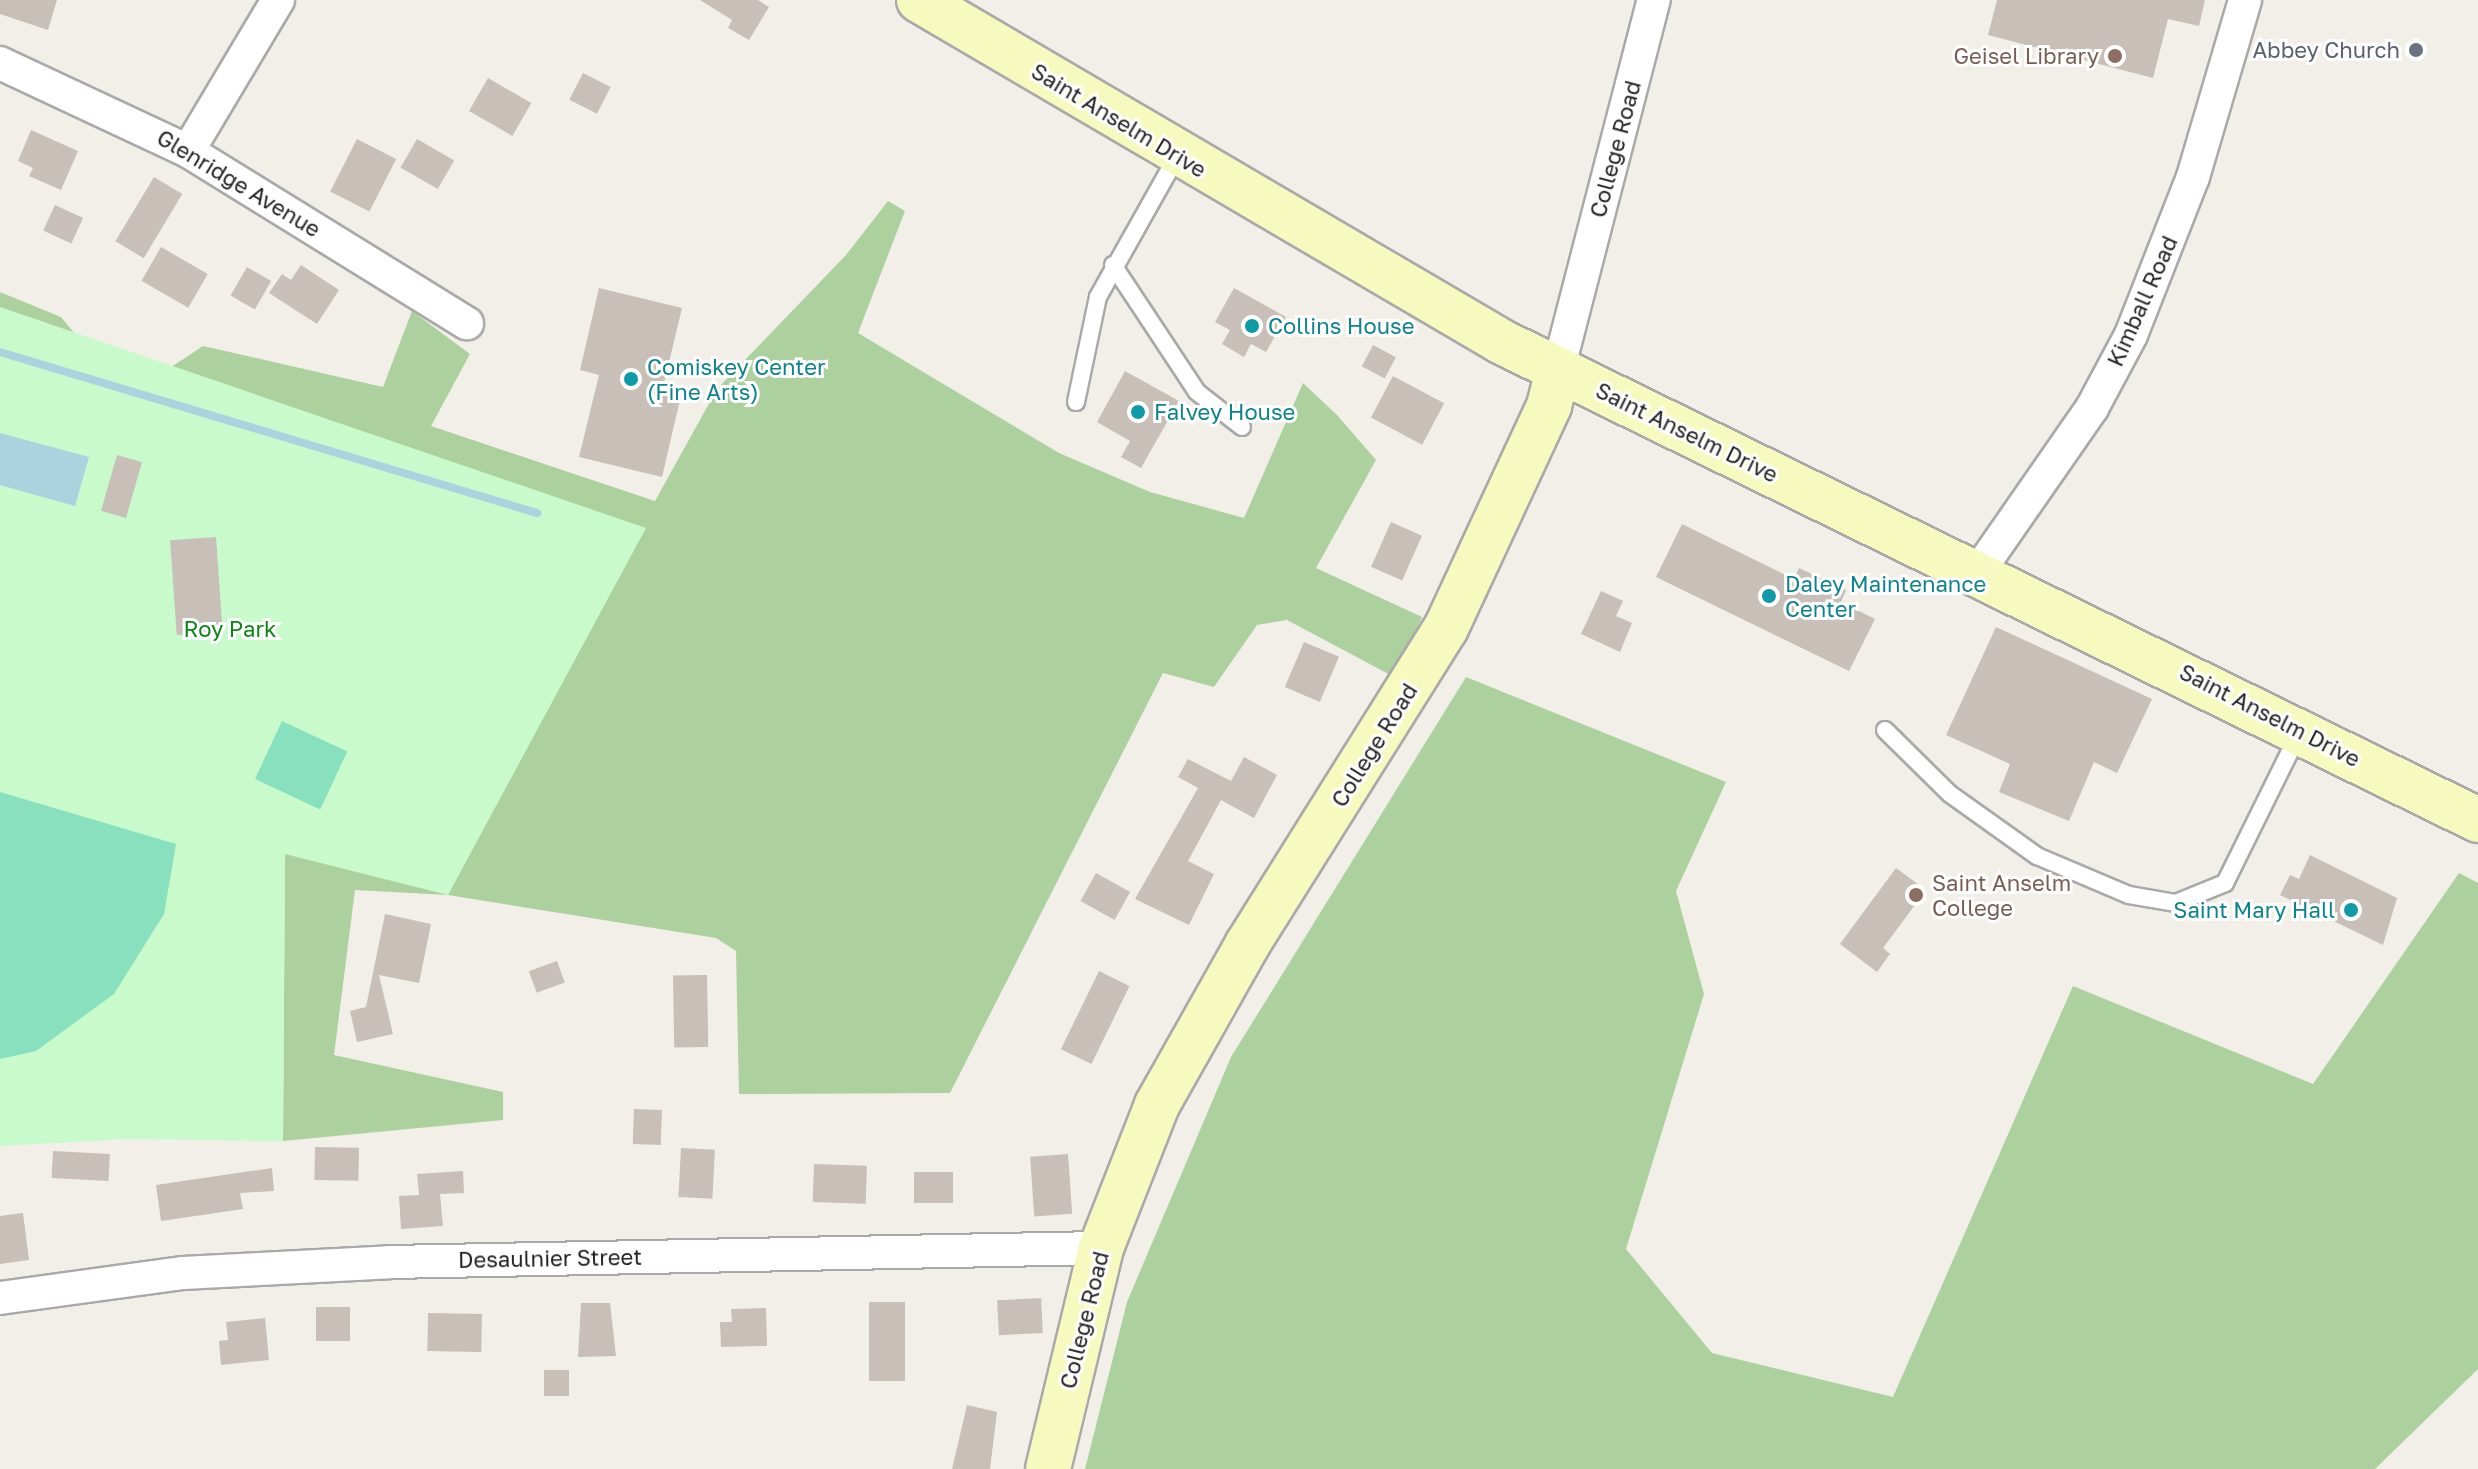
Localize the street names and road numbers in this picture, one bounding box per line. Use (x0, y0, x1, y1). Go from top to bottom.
street label: Saint Anselm Drive (1027, 57, 1211, 183)
street label: College Road (1584, 78, 1646, 220)
street label: Glenridge Avenue (152, 124, 326, 242)
street label: Kimball Road (2101, 232, 2183, 370)
street label: Saint Anselm Drive (1592, 376, 1782, 488)
street label: Saint Anselm Drive (2175, 658, 2365, 772)
street label: College Road (1326, 678, 1422, 812)
street label: Desaulnier Street (458, 1243, 642, 1273)
street label: College Road (1054, 1249, 1114, 1391)

